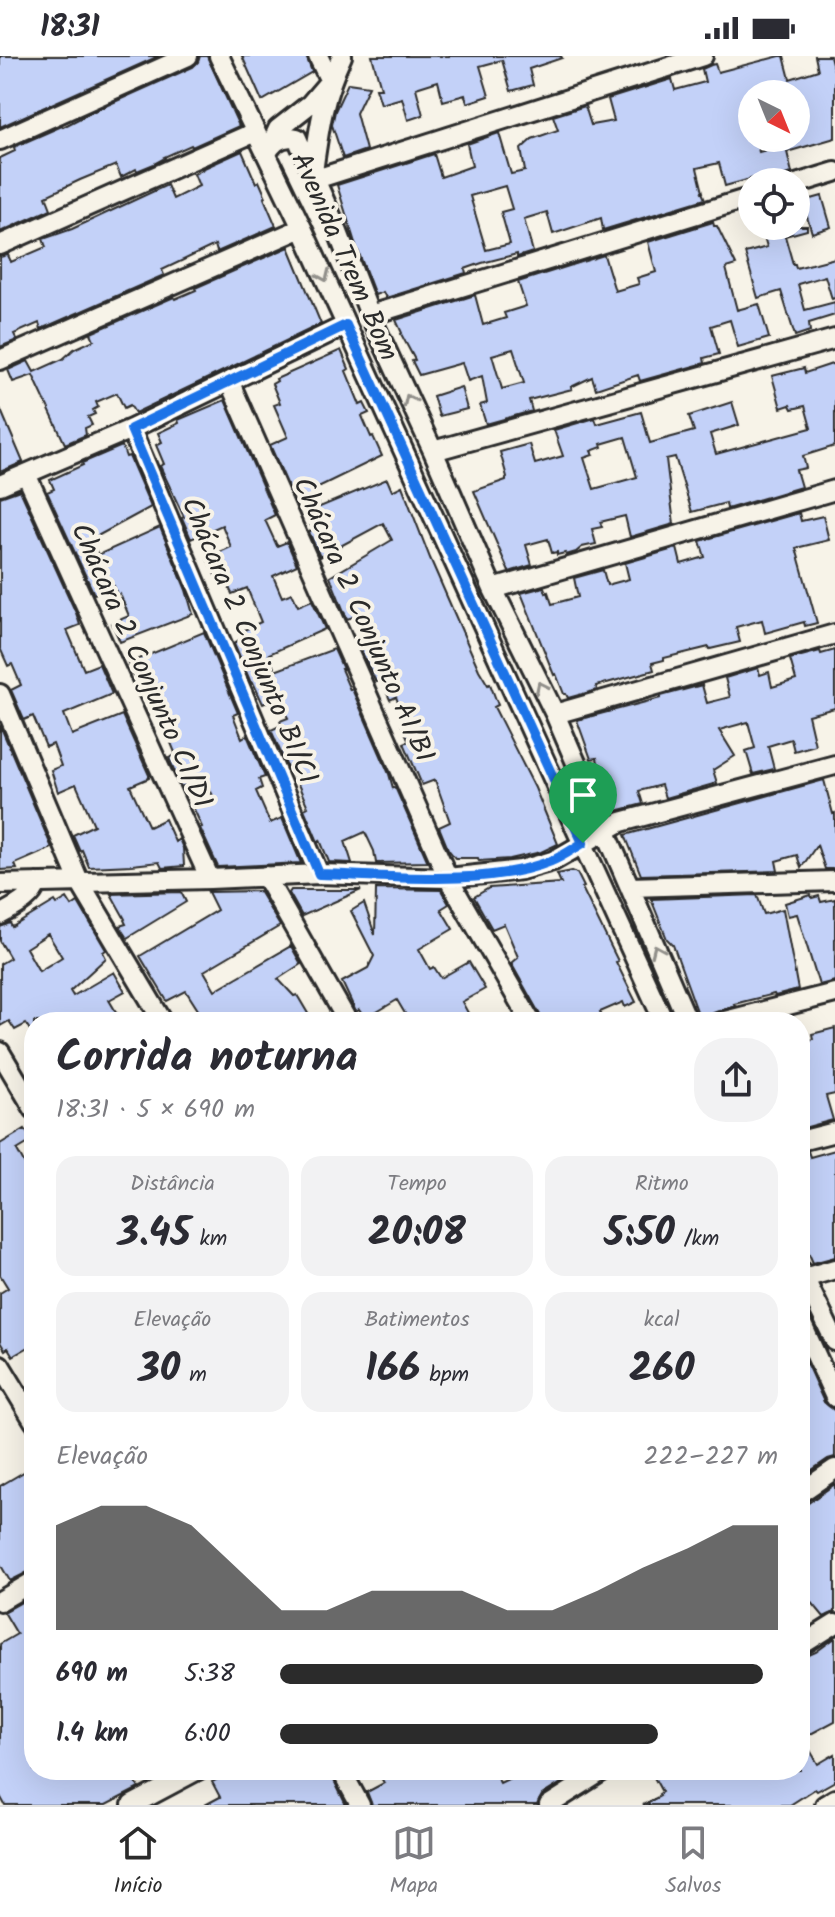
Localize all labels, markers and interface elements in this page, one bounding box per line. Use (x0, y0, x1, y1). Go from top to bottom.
text: 18:31 (40, 4, 100, 52)
north arrow (738, 80, 810, 152)
map controls (738, 80, 810, 240)
street label: Avenida Trem Bom (277, 145, 410, 369)
button: locate (738, 168, 810, 240)
one-way arrow (314, 268, 330, 282)
one-way arrow (403, 394, 419, 408)
street label: Chácara 2 Conjunto A1/B1 (279, 470, 446, 770)
street label: Chácara 2 Conjunto B1/C1 (168, 490, 330, 792)
street label: Chácara 2 Conjunto C1/D1 (57, 516, 224, 816)
one-way arrow (536, 680, 551, 695)
pin (549, 761, 617, 843)
icon: arrive (561, 773, 605, 817)
one-way arrow (651, 944, 667, 959)
text: Corrida noturna (56, 1024, 358, 1094)
button: share (694, 1038, 778, 1122)
text: 18:31 · 5 × 690 m (56, 1089, 255, 1131)
text: Distância (130, 1167, 215, 1202)
text: Tempo (387, 1167, 447, 1202)
text: Ritmo (635, 1167, 689, 1202)
text: 3.45 (117, 1202, 191, 1266)
text: 20:08 (368, 1202, 466, 1266)
text: 5:50 (604, 1202, 675, 1266)
text: km (191, 1222, 227, 1257)
text: /km (675, 1222, 719, 1257)
text: Elevação (133, 1303, 211, 1338)
text: Batimentos (364, 1303, 470, 1338)
text: kcal (644, 1303, 680, 1338)
text: 30 (138, 1338, 180, 1402)
text: 166 (365, 1338, 421, 1402)
text: 260 (629, 1338, 694, 1402)
text: m (180, 1358, 207, 1393)
text: bpm (421, 1358, 469, 1393)
text: Elevação (56, 1436, 148, 1478)
text: 222–227 m (644, 1436, 778, 1478)
text: 690 m (56, 1653, 128, 1695)
text: 5:38 (184, 1653, 235, 1695)
text: 1.4 km (56, 1713, 128, 1755)
text: 6:00 (184, 1713, 231, 1755)
tab: Início (114, 1821, 162, 1904)
tab: Mapa (390, 1821, 438, 1904)
tab: Salvos (665, 1821, 721, 1904)

